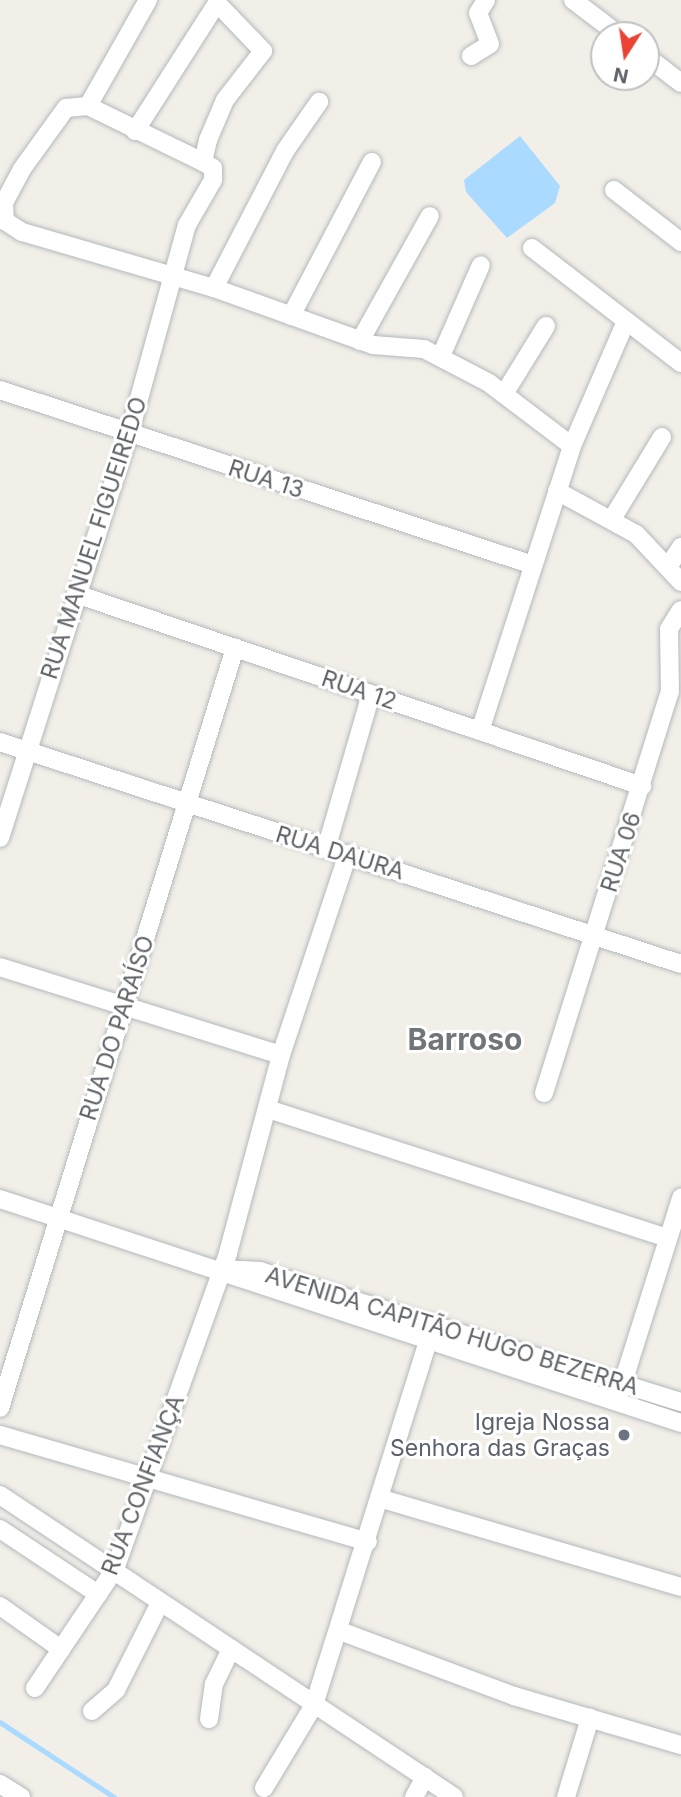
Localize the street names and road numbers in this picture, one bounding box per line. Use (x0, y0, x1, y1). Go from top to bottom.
street label: RUA MANUEL FIGUEIREDO (35, 393, 153, 683)
street label: RUA 13 (225, 454, 307, 504)
street label: RUA 12 (318, 664, 400, 716)
street label: RUA 06 (595, 808, 647, 896)
street label: RUA DAURA (272, 820, 408, 886)
street label: RUA DO PARAÍSO (74, 932, 160, 1124)
street label: AVENIDA CAPITÃO HUGO BEZERRA (262, 1261, 642, 1401)
street label: RUA CONFIANÇA (96, 1391, 190, 1579)

